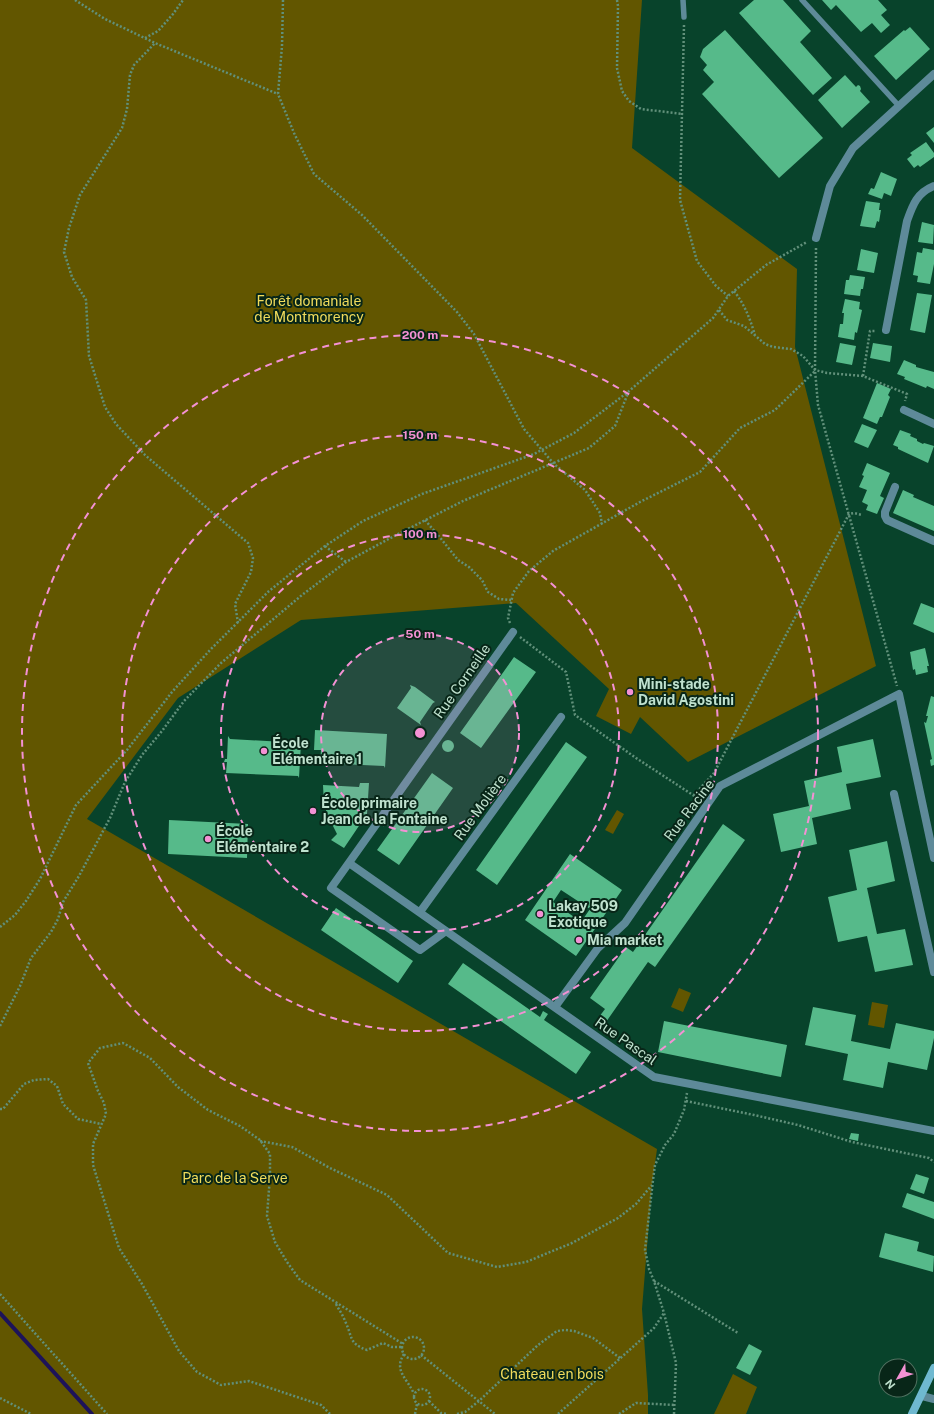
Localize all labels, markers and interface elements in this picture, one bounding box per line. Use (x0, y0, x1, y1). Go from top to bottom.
park label: Forêt domaniale de Montmorency (254, 293, 364, 325)
text: 200 m (402, 328, 438, 342)
text: 150 m (403, 428, 437, 442)
text: 100 m (403, 527, 437, 541)
text: 50 m (405, 627, 435, 641)
street label: Rue Corneille (430, 641, 494, 721)
place label: Mini-stade David Agostini (638, 676, 734, 708)
marker: Mini-stade David Agostini (625, 687, 635, 697)
centre of rings (413, 726, 427, 740)
place label: École Elémentaire 1 (272, 734, 362, 767)
marker: École Elémentaire 1 (259, 746, 269, 756)
street label: Rue Molière (451, 771, 509, 843)
street label: Rue Racine (661, 776, 717, 844)
place label: École primaire Jean de la Fontaine (321, 794, 448, 827)
marker: École primaire Jean de la Fontaine (308, 806, 318, 816)
place label: École Elémentaire 2 (216, 822, 309, 855)
marker: École Elémentaire 2 (203, 834, 213, 844)
place label: Lakay 509 Exotique (548, 898, 618, 930)
marker: Lakay 509 Exotique (535, 909, 545, 919)
place label: Mia market (587, 932, 662, 948)
marker: Mia market (574, 935, 584, 945)
street label: Rue Pascal (592, 1014, 660, 1068)
park label: Parc de la Serve (182, 1170, 288, 1186)
north arrow (878, 1358, 918, 1398)
park label: Chateau en bois (500, 1366, 604, 1382)
text: N (883, 1377, 898, 1391)

